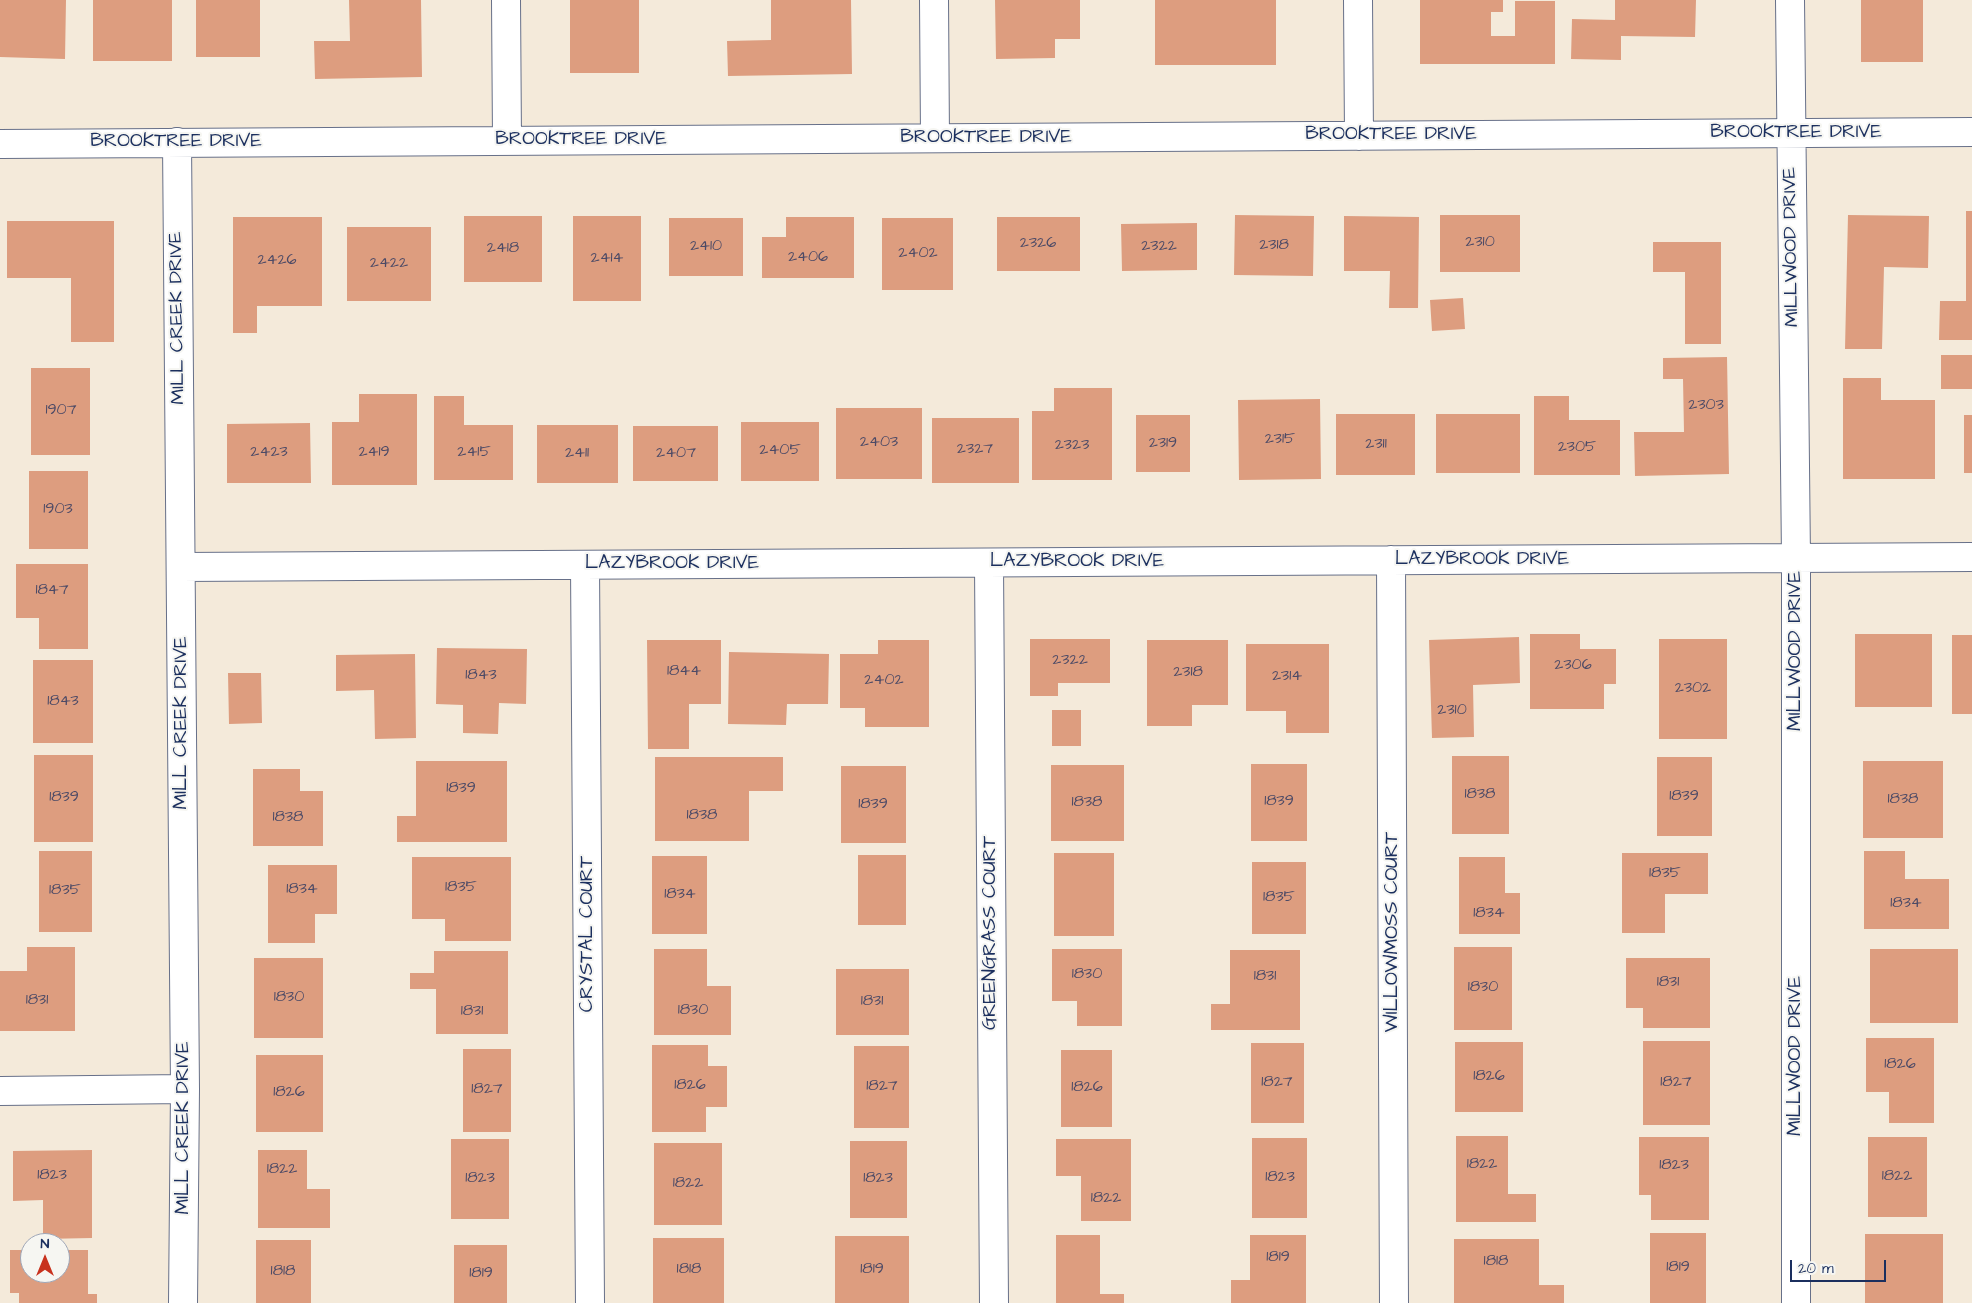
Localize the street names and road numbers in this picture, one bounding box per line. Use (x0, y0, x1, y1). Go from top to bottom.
street label: BROOKTREE DRIVE (1710, 122, 1882, 144)
street label: BROOKTREE DRIVE (1305, 124, 1477, 146)
street label: BROOKTREE DRIVE (900, 127, 1072, 149)
street label: BROOKTREE DRIVE (495, 129, 667, 151)
street label: BROOKTREE DRIVE (90, 131, 262, 153)
street label: MILLWOOD DRIVE (1779, 167, 1805, 327)
street label: MILL CREEK DRIVE (165, 231, 191, 405)
street label: LAZYBROOK DRIVE (1395, 549, 1569, 571)
street label: LAZYBROOK DRIVE (990, 551, 1164, 573)
street label: LAZYBROOK DRIVE (585, 553, 759, 575)
street label: MILLWOOD DRIVE (1785, 571, 1807, 731)
street label: MILL CREEK DRIVE (171, 636, 193, 810)
street label: WILLOWMOSS COURT (1382, 832, 1404, 1032)
street label: GREENGRASS COURT (980, 836, 1002, 1030)
street label: CRYSTAL COURT (577, 856, 599, 1012)
street label: MILLWOOD DRIVE (1785, 976, 1807, 1136)
street label: MILL CREEK DRIVE (173, 1041, 195, 1215)

